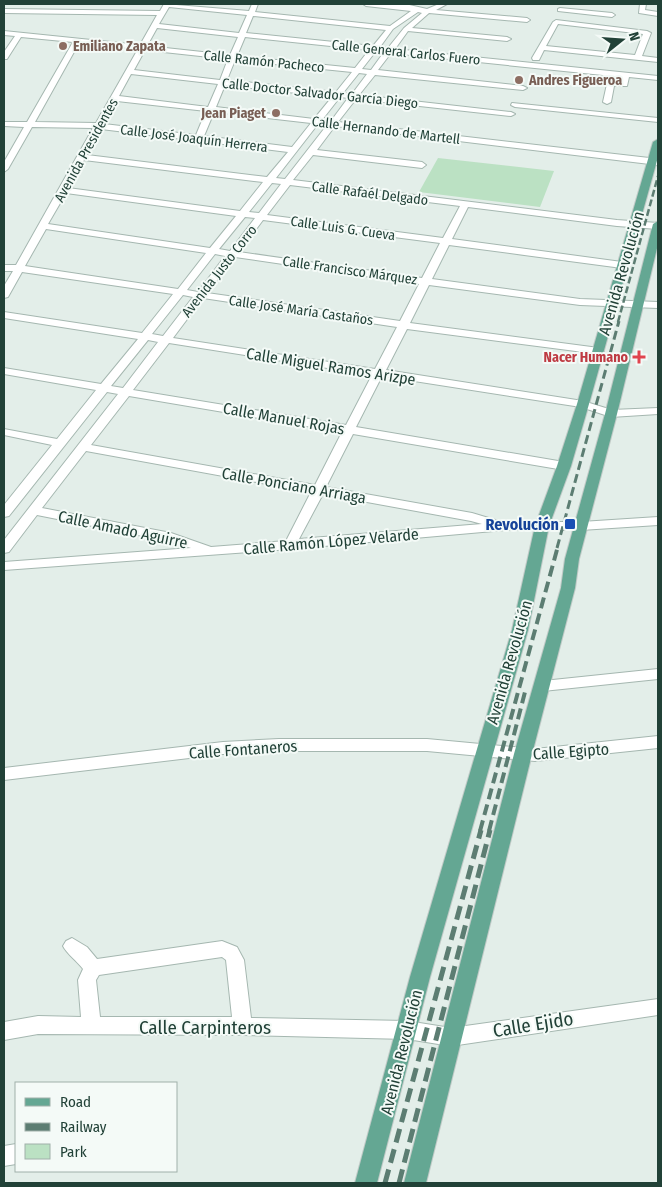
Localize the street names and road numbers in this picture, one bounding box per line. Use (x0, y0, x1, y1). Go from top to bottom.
street label: Calle General Carlos Fuero (331, 36, 481, 69)
street label: Calle Ramón Pacheco (203, 47, 325, 76)
street label: Calle Doctor Salvador García Diego (221, 75, 419, 112)
street label: Avenida Presidentes (51, 95, 122, 205)
street label: Calle Hernando de Martell (311, 113, 461, 148)
street label: Calle José Joaquín Herrera (119, 121, 269, 156)
street label: Calle Rafaél Delgado (311, 178, 429, 209)
street label: Avenida Revolución (595, 209, 648, 337)
street label: Calle Luis G. Cueva (289, 213, 397, 244)
street label: Avenida Justo Corro (178, 222, 261, 321)
street label: Calle Francisco Márquez (281, 253, 419, 288)
street label: Calle José María Castaños (228, 292, 374, 329)
street label: Calle Miguel Ramos Arizpe (245, 344, 417, 389)
street label: Calle Manuel Rojas (222, 398, 346, 439)
street label: Calle Ponciano Arriaga (220, 463, 368, 508)
street label: Calle Amado Aguirre (56, 506, 189, 553)
street label: Calle Ramón López Velarde (243, 524, 420, 559)
street label: Avenida Revolución (483, 598, 536, 726)
street label: Calle Fontaneros (188, 736, 298, 763)
street label: Calle Egipto (532, 739, 610, 764)
street label: Avenida Revolución (377, 988, 426, 1117)
street label: Calle Ejido (491, 1007, 575, 1042)
street label: Calle Carpinteros (139, 1016, 271, 1039)

